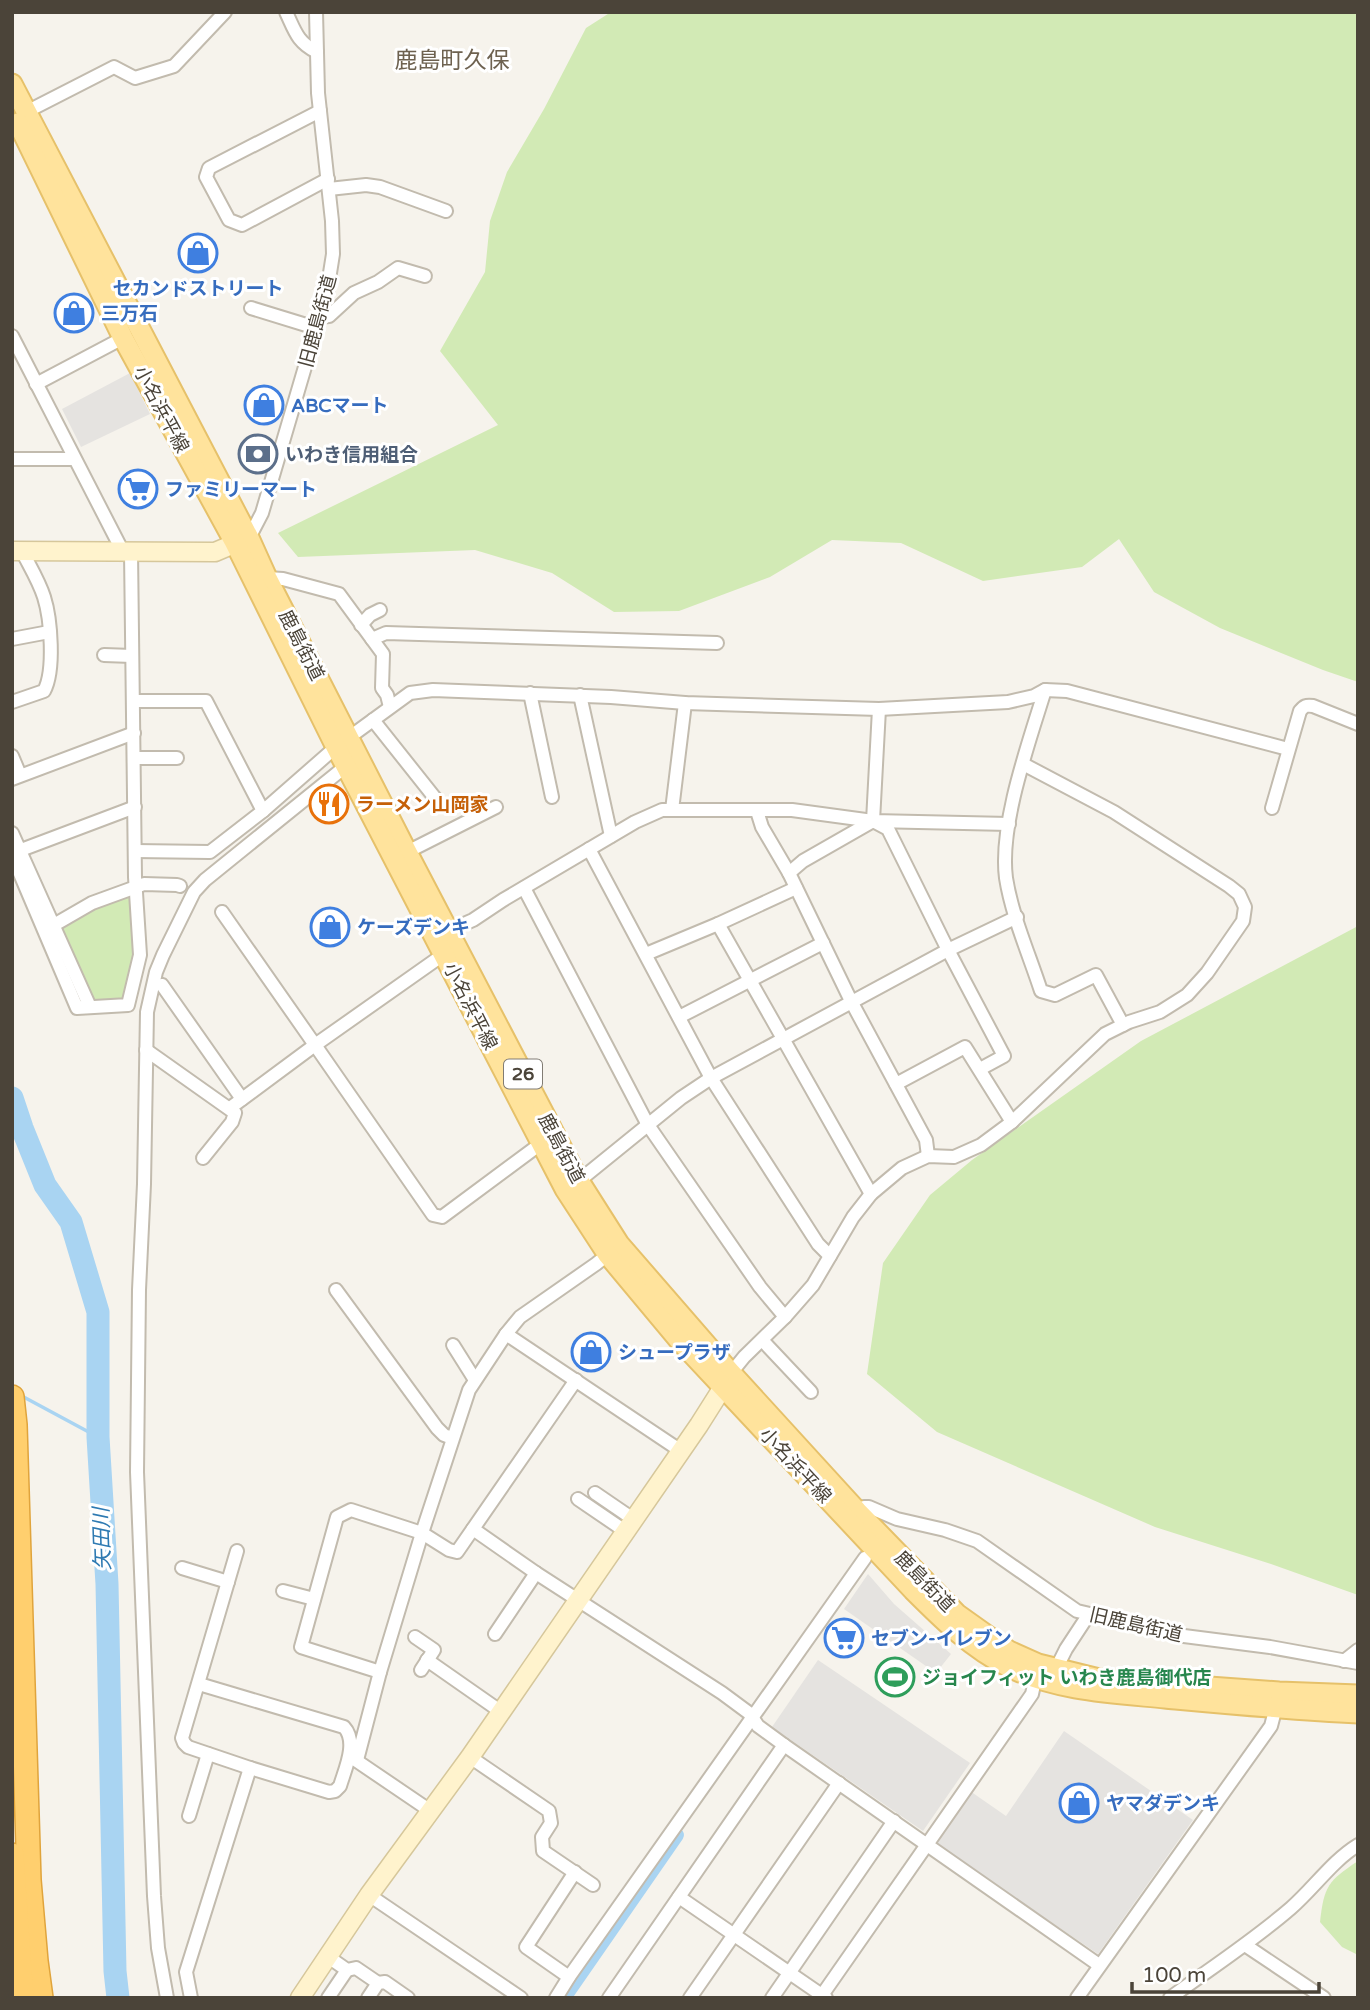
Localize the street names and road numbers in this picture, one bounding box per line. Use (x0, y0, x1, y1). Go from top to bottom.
street label: 旧鹿島街道 (295, 273, 341, 370)
street label: 小名浜平線 (129, 362, 193, 457)
street label: 鹿島街道 (274, 607, 328, 684)
street label: 小名浜平線 (439, 959, 501, 1054)
road number: 26 (504, 1059, 542, 1088)
street label: 鹿島街道 (534, 1110, 589, 1187)
street label: 小名浜平線 (755, 1423, 836, 1508)
street label: 鹿島街道 (890, 1547, 959, 1617)
street label: 旧鹿島街道 (1087, 1604, 1185, 1646)

